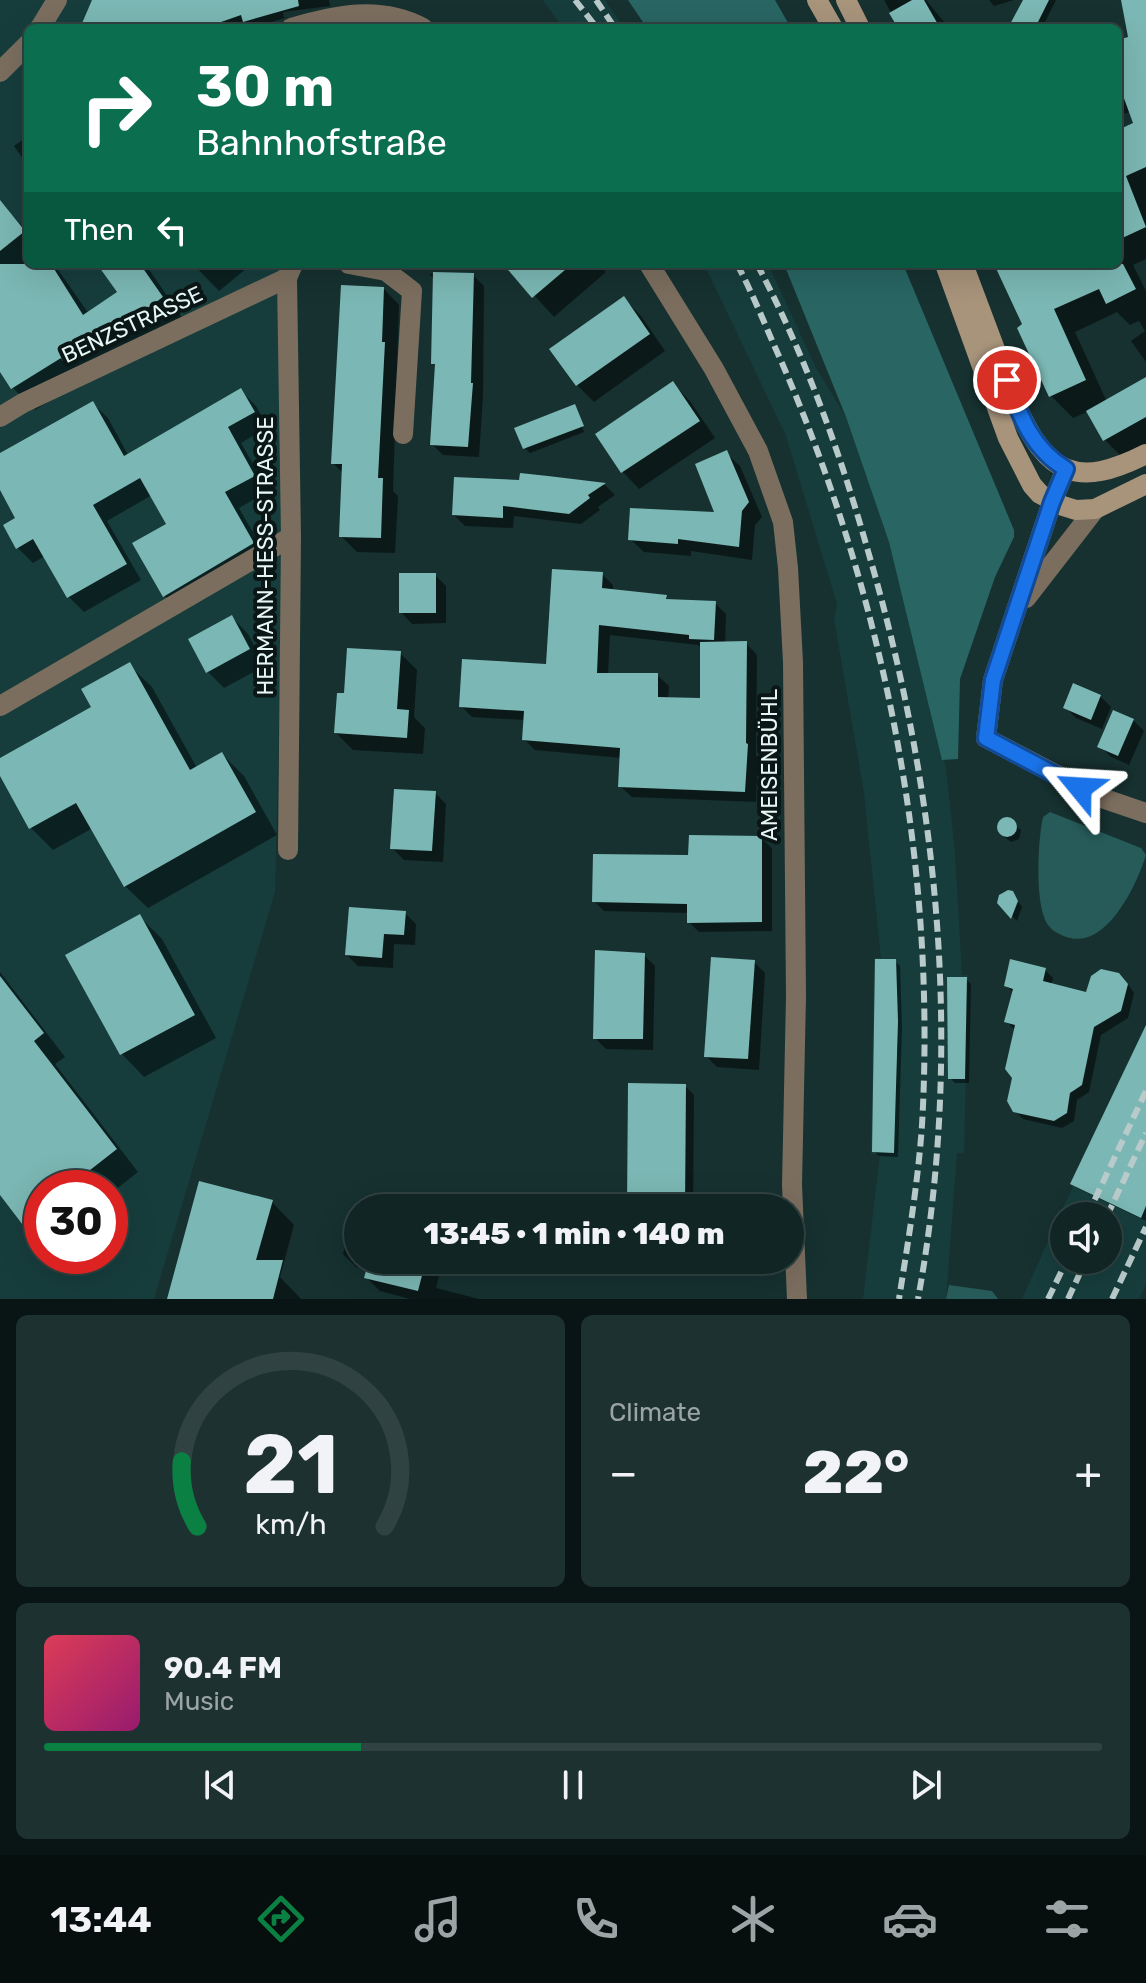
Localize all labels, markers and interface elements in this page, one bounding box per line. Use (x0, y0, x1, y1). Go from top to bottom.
text: 30 m (196, 54, 334, 120)
icon: right (64, 56, 168, 160)
text: Bahnhofstraße (196, 121, 447, 164)
icon: left (150, 208, 194, 252)
text: Then (64, 212, 134, 248)
street label: BENZSTRASSE (57, 280, 207, 369)
pin (973, 346, 1041, 414)
icon: arrive (985, 358, 1029, 402)
street label: HERMANN-HESS-STRASSE (252, 417, 279, 695)
street label: AMEISENBÜHL (756, 689, 783, 841)
position arrow (1038, 746, 1122, 830)
speed limit sign: 30 (24, 1170, 128, 1274)
map controls (1050, 1202, 1122, 1274)
button: sound (1050, 1202, 1122, 1274)
text: 13:45 · 1 min · 140 m (424, 1216, 725, 1252)
text: Climate (609, 1397, 701, 1428)
text: 21 (243, 1415, 338, 1514)
text: 22° (803, 1437, 909, 1508)
text: − (609, 1447, 638, 1499)
text: + (1075, 1447, 1102, 1499)
text: km/h (255, 1507, 326, 1541)
text: 90.4 FM (164, 1650, 282, 1686)
text: Music (164, 1686, 234, 1717)
icon: previous (198, 1763, 242, 1807)
icon: pause (551, 1763, 595, 1807)
icon: next (904, 1763, 948, 1807)
icon: directions (253, 1891, 309, 1947)
icon: music (410, 1891, 466, 1947)
icon: phone (568, 1891, 624, 1947)
icon: climate (725, 1891, 781, 1947)
icon: car (882, 1891, 938, 1947)
icon: filters (1039, 1891, 1095, 1947)
text: 13:44 (51, 1898, 152, 1941)

